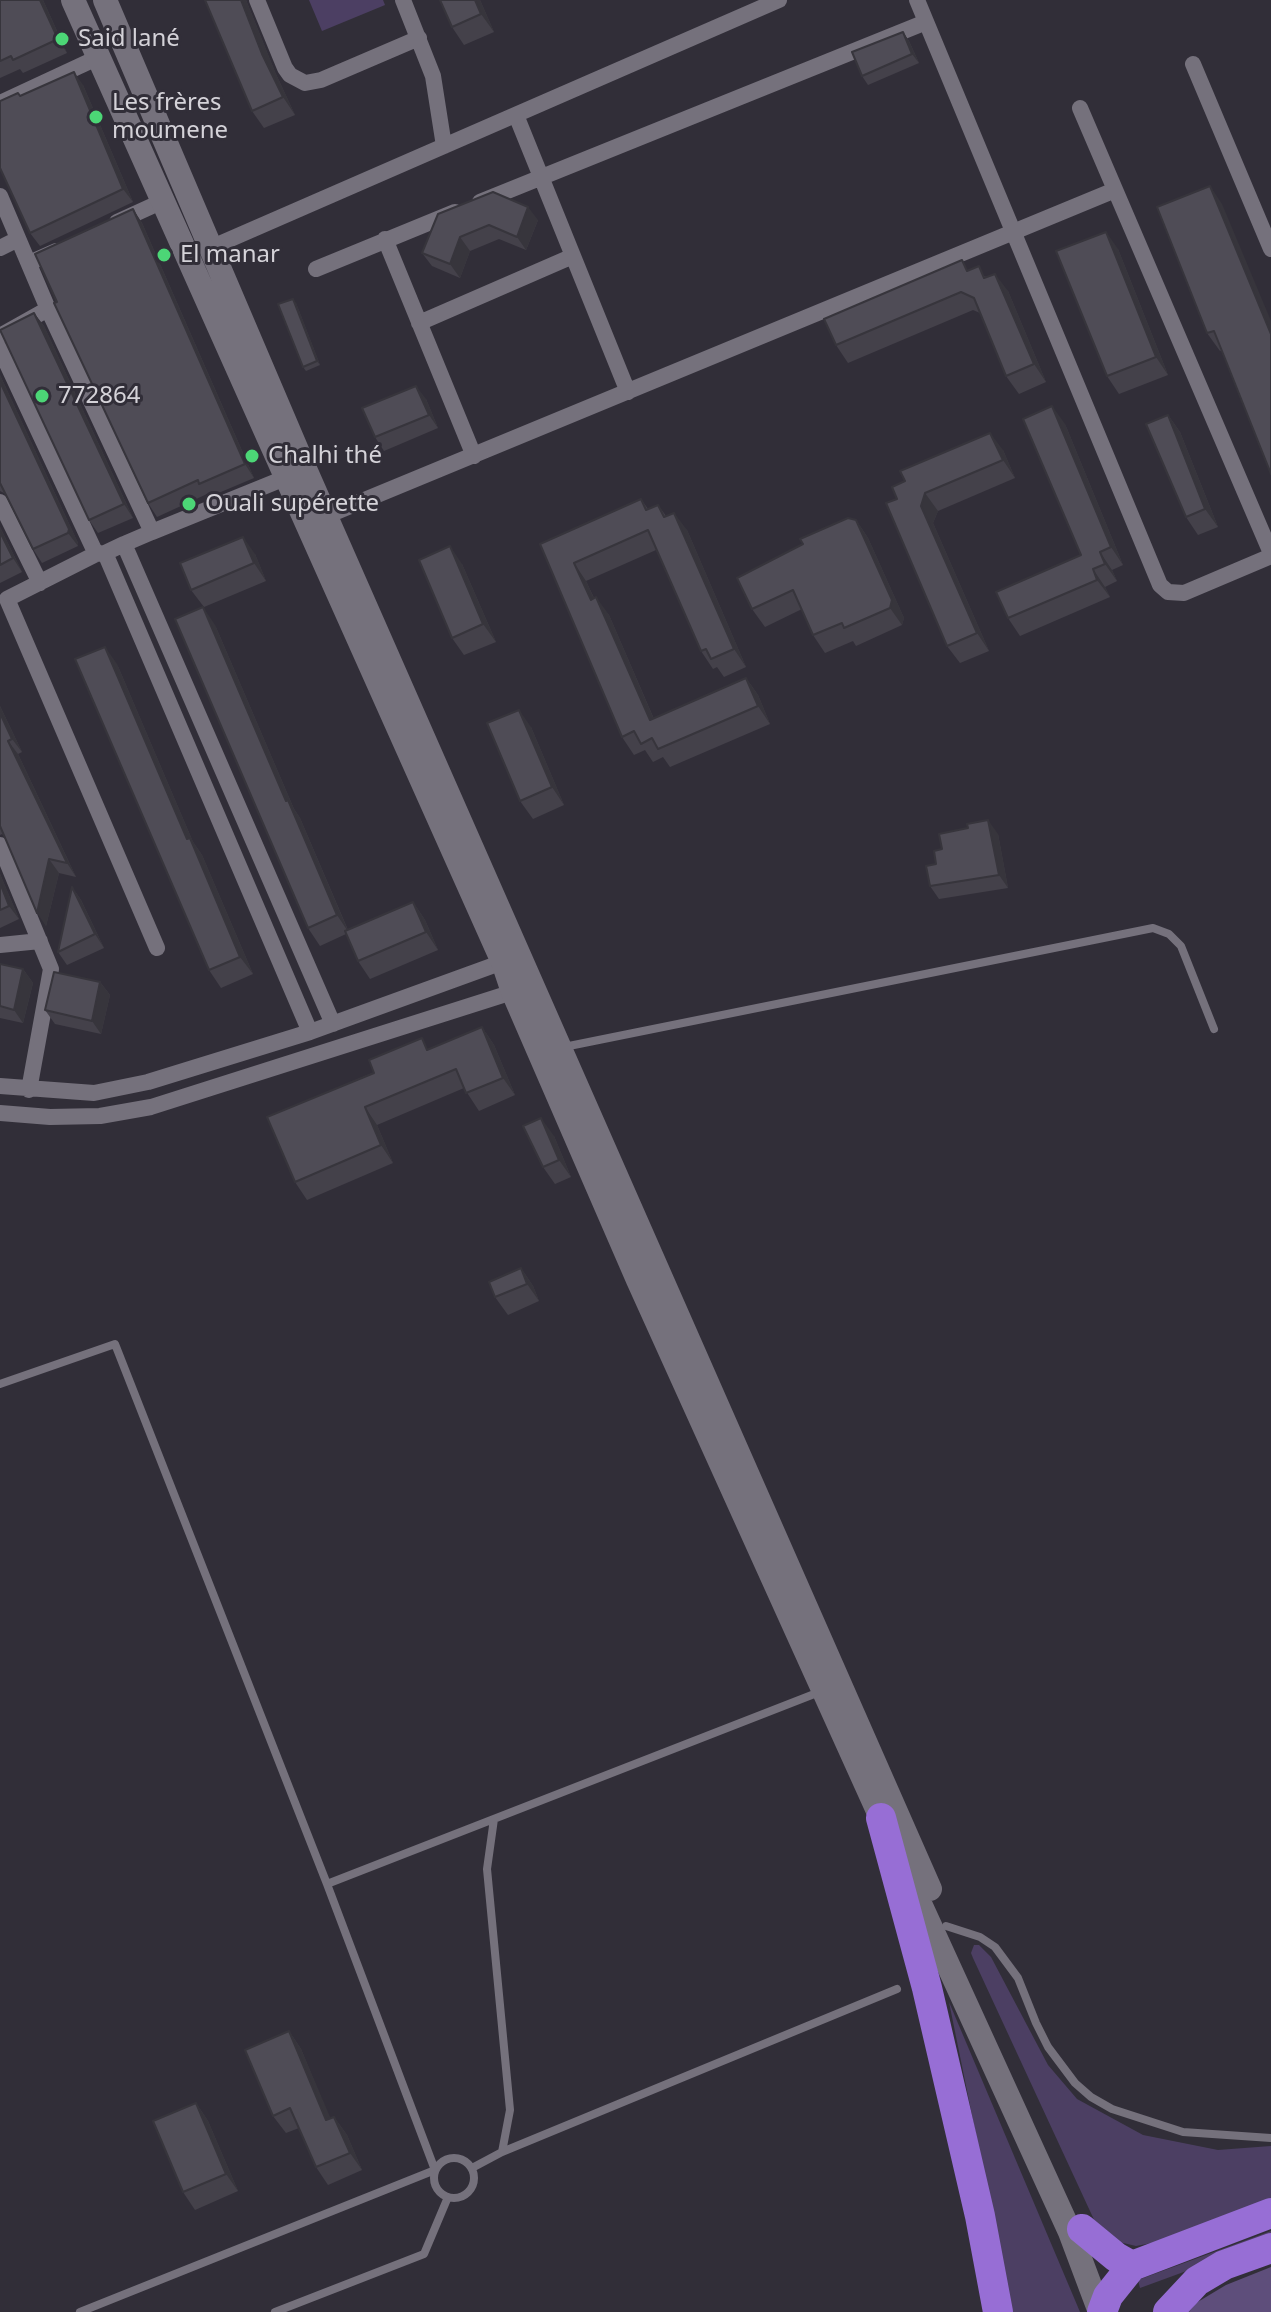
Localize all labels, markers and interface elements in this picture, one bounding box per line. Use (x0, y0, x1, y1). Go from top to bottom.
place label: Said lané (78, 25, 180, 53)
marker: Said lané (53, 30, 71, 48)
place label: Les frères moumene (112, 89, 228, 145)
marker: Les frères moumene (87, 108, 105, 126)
place label: El manar (180, 241, 280, 269)
marker: El manar (155, 246, 173, 264)
place label: 772864 (58, 382, 140, 410)
marker: 772864 (33, 387, 51, 405)
place label: Chalhi thé (268, 442, 382, 470)
marker: Chalhi thé (243, 447, 261, 465)
place label: Ouali supérette (205, 490, 379, 518)
marker: Ouali supérette (180, 495, 198, 513)

